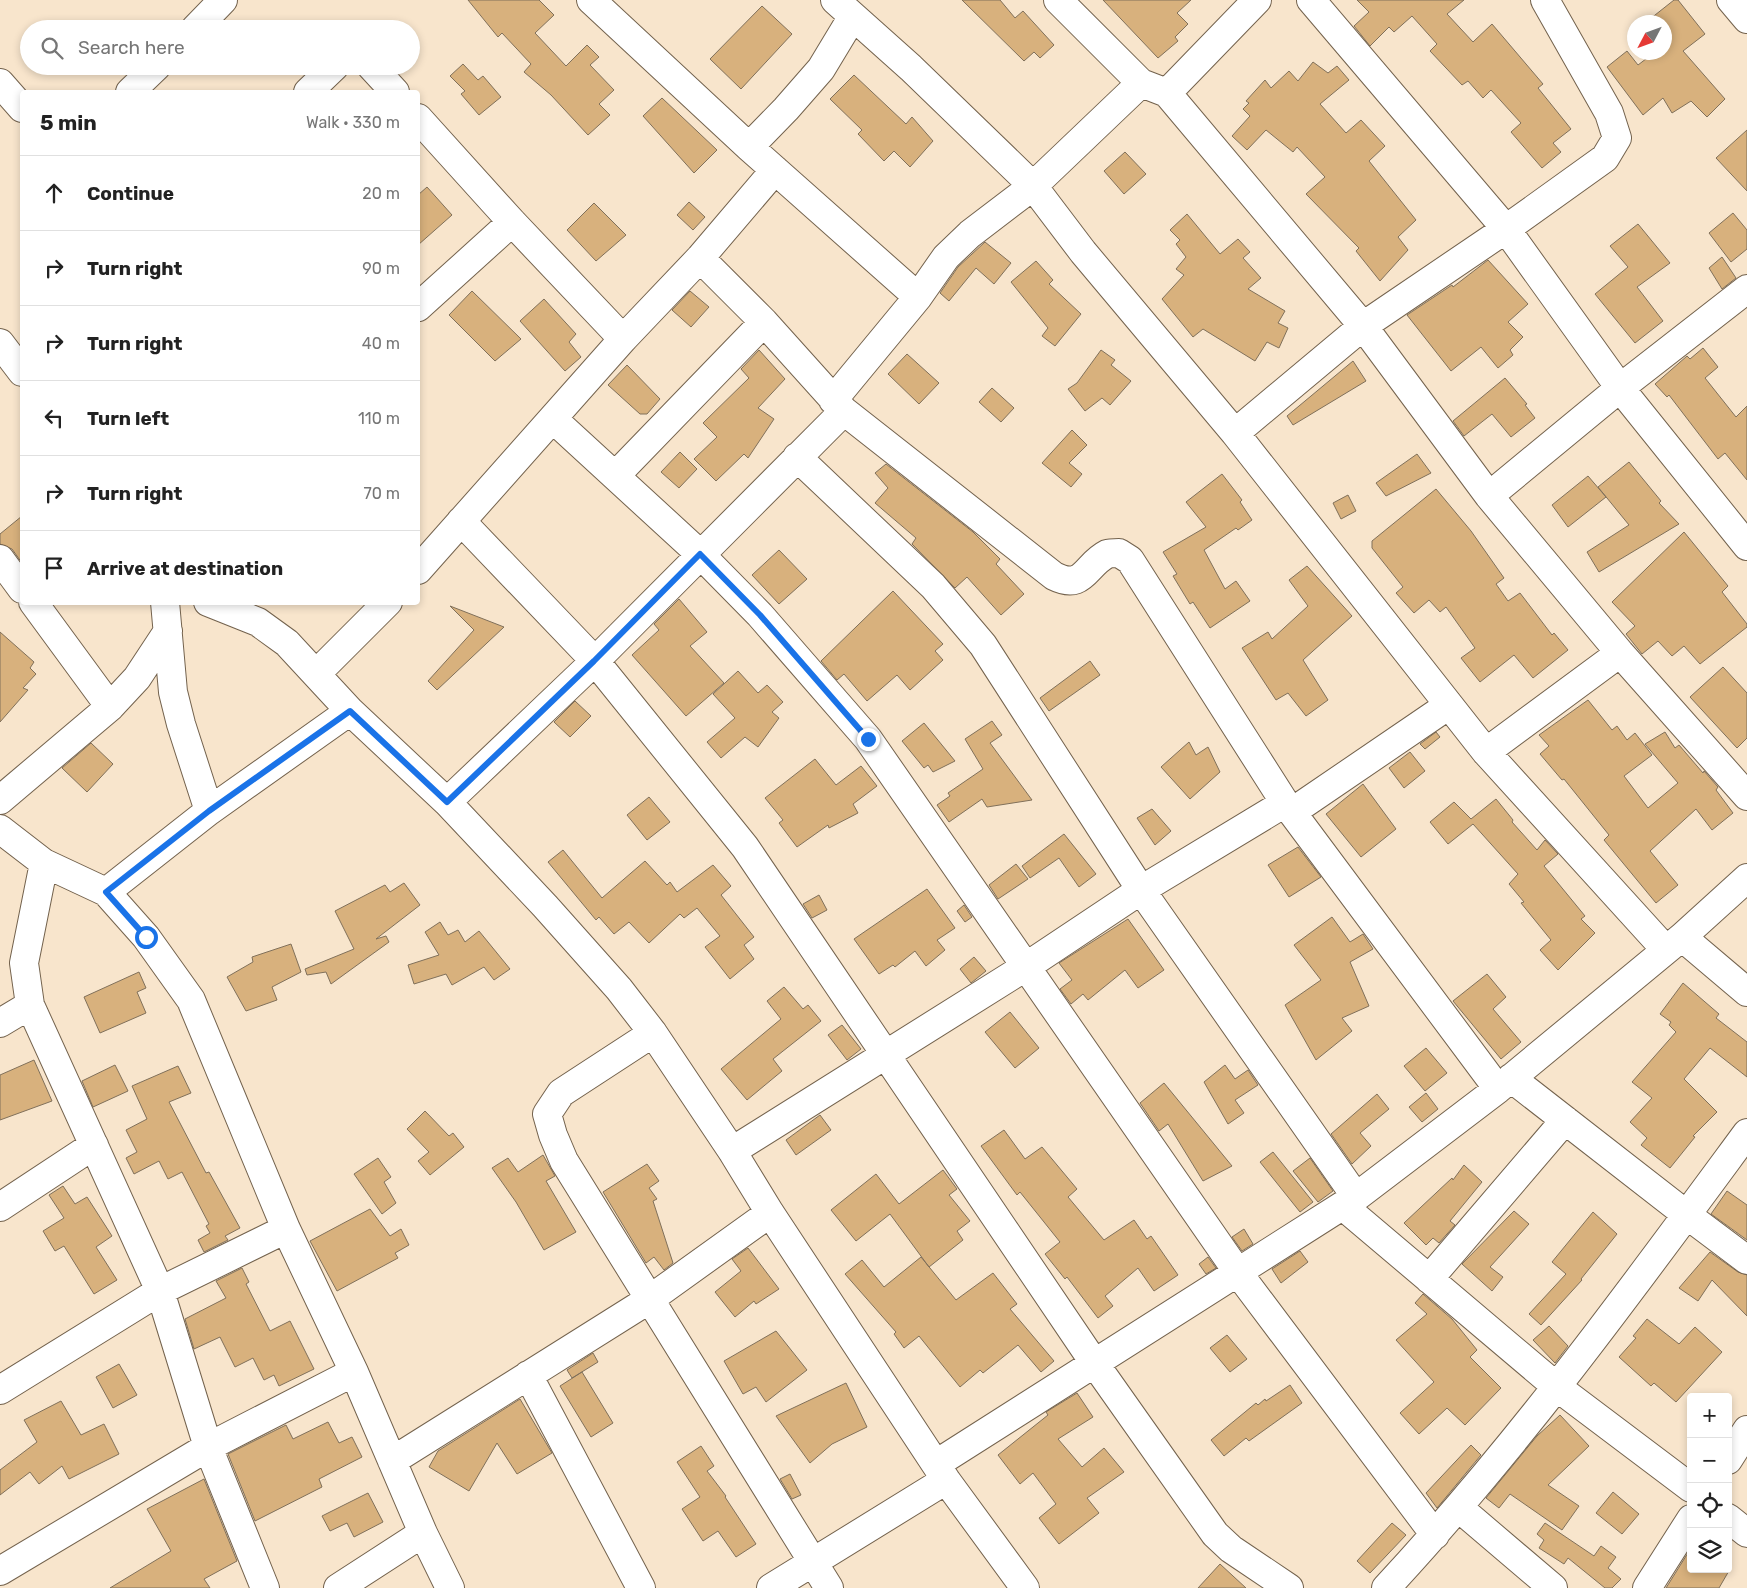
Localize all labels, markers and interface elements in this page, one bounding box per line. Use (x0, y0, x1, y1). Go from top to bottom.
north arrow (1627, 15, 1672, 60)
search box (20, 20, 420, 75)
icon: search (38, 34, 66, 62)
text: Search here (78, 36, 185, 59)
text: 5 min (40, 110, 97, 135)
text: Walk · 330 m (306, 113, 400, 132)
icon: ahead (40, 179, 68, 207)
text: Continue (87, 182, 174, 205)
text: 20 m (362, 184, 400, 203)
icon: right (40, 254, 68, 282)
text: Turn right (87, 257, 182, 280)
text: 90 m (362, 259, 400, 278)
icon: right (40, 329, 68, 357)
text: Turn right (87, 332, 182, 355)
text: 40 m (362, 334, 400, 353)
icon: left (40, 404, 68, 432)
text: Turn left (87, 407, 169, 430)
text: 110 m (358, 409, 400, 428)
icon: right (40, 479, 68, 507)
text: Turn right (87, 482, 182, 505)
text: 70 m (363, 484, 400, 503)
icon: arrive (40, 554, 68, 582)
text: Arrive at destination (87, 557, 283, 580)
route end (857, 728, 880, 751)
route start (135, 926, 158, 949)
map controls (1687, 1393, 1732, 1573)
button: + (1687, 1393, 1732, 1438)
button: − (1687, 1438, 1732, 1483)
button: locate (1687, 1483, 1732, 1528)
button: layers (1687, 1528, 1732, 1573)

